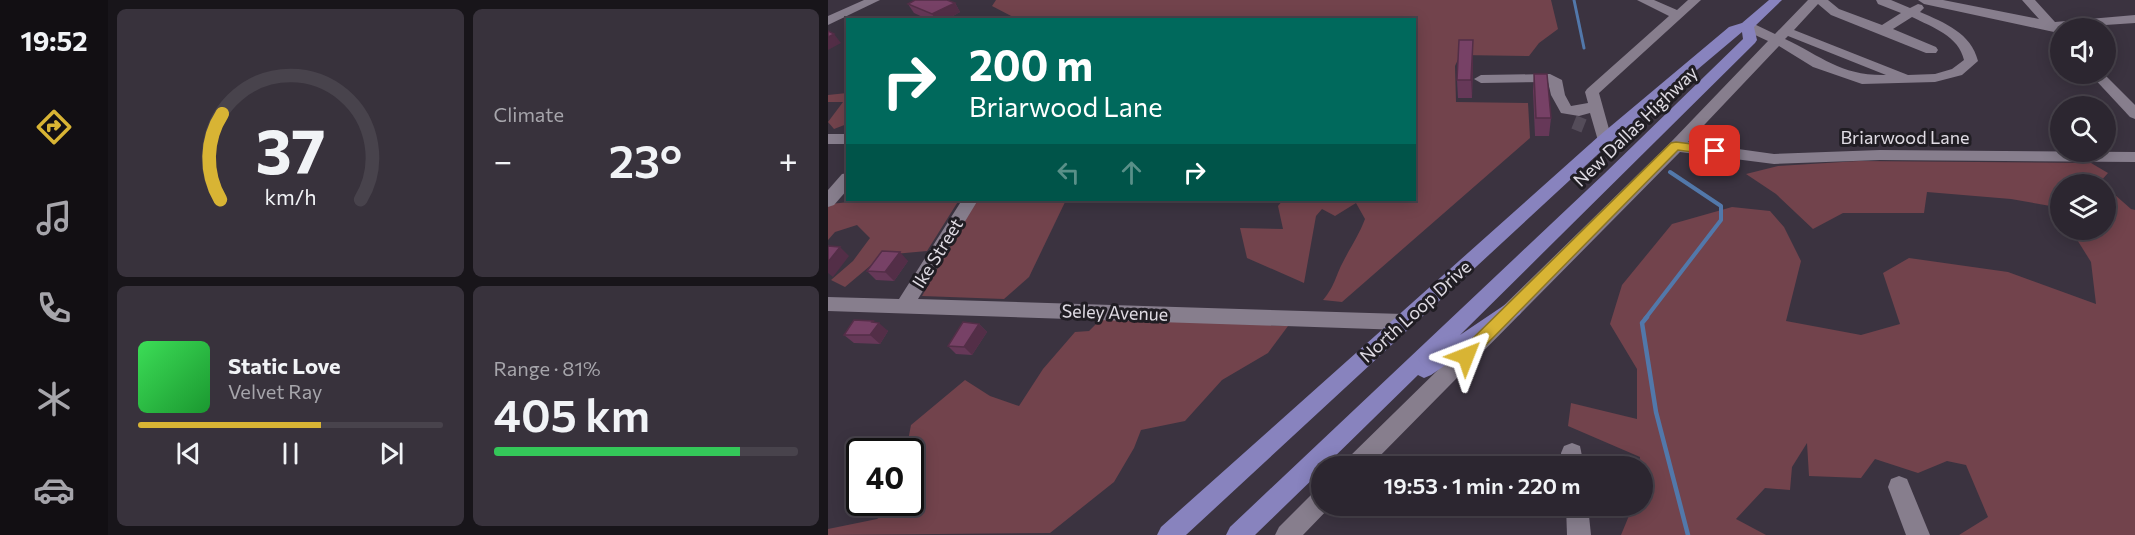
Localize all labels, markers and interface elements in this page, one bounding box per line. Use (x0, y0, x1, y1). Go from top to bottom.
map controls (2050, 18, 2116, 240)
button: sound (2050, 18, 2116, 84)
text: 19:52 (20, 24, 88, 57)
text: 200 m (969, 38, 1093, 90)
icon: right (870, 42, 948, 120)
street label: New Dallas Highway (1568, 61, 1702, 191)
text: Briarwood Lane (969, 90, 1163, 123)
button: search (2050, 96, 2116, 162)
text: Climate (494, 102, 564, 126)
icon: directions (33, 106, 75, 148)
text: 37 (255, 111, 325, 187)
pin (1689, 125, 1740, 176)
street label: Briarwood Lane (1840, 126, 1970, 148)
text: 23° (609, 132, 682, 187)
icon: arrive (1698, 134, 1731, 167)
text: − (494, 139, 512, 180)
text: + (779, 139, 798, 180)
icon: left (1052, 156, 1085, 189)
icon: ahead (1115, 156, 1148, 189)
icon: right (1178, 156, 1211, 189)
button: layers (2050, 174, 2116, 240)
text: km/h (264, 183, 316, 209)
icon: music (33, 197, 75, 239)
street label: Ike Street (907, 214, 967, 292)
street label: North Loop Drive (1355, 255, 1475, 367)
icon: phone (33, 287, 75, 329)
street label: Seley Avenue (1061, 299, 1169, 325)
position arrow (1434, 324, 1498, 388)
text: Static Love (228, 352, 341, 379)
text: Range · 81% (494, 356, 601, 380)
icon: climate (33, 378, 75, 420)
text: Velvet Ray (228, 379, 322, 403)
text: 405 km (494, 386, 650, 441)
icon: previous (172, 437, 205, 470)
icon: pause (274, 437, 307, 470)
icon: next (375, 437, 408, 470)
speed limit sign: 40 (846, 438, 924, 516)
icon: car (33, 469, 75, 511)
text: 19:53 · 1 min · 220 m (1384, 472, 1580, 499)

